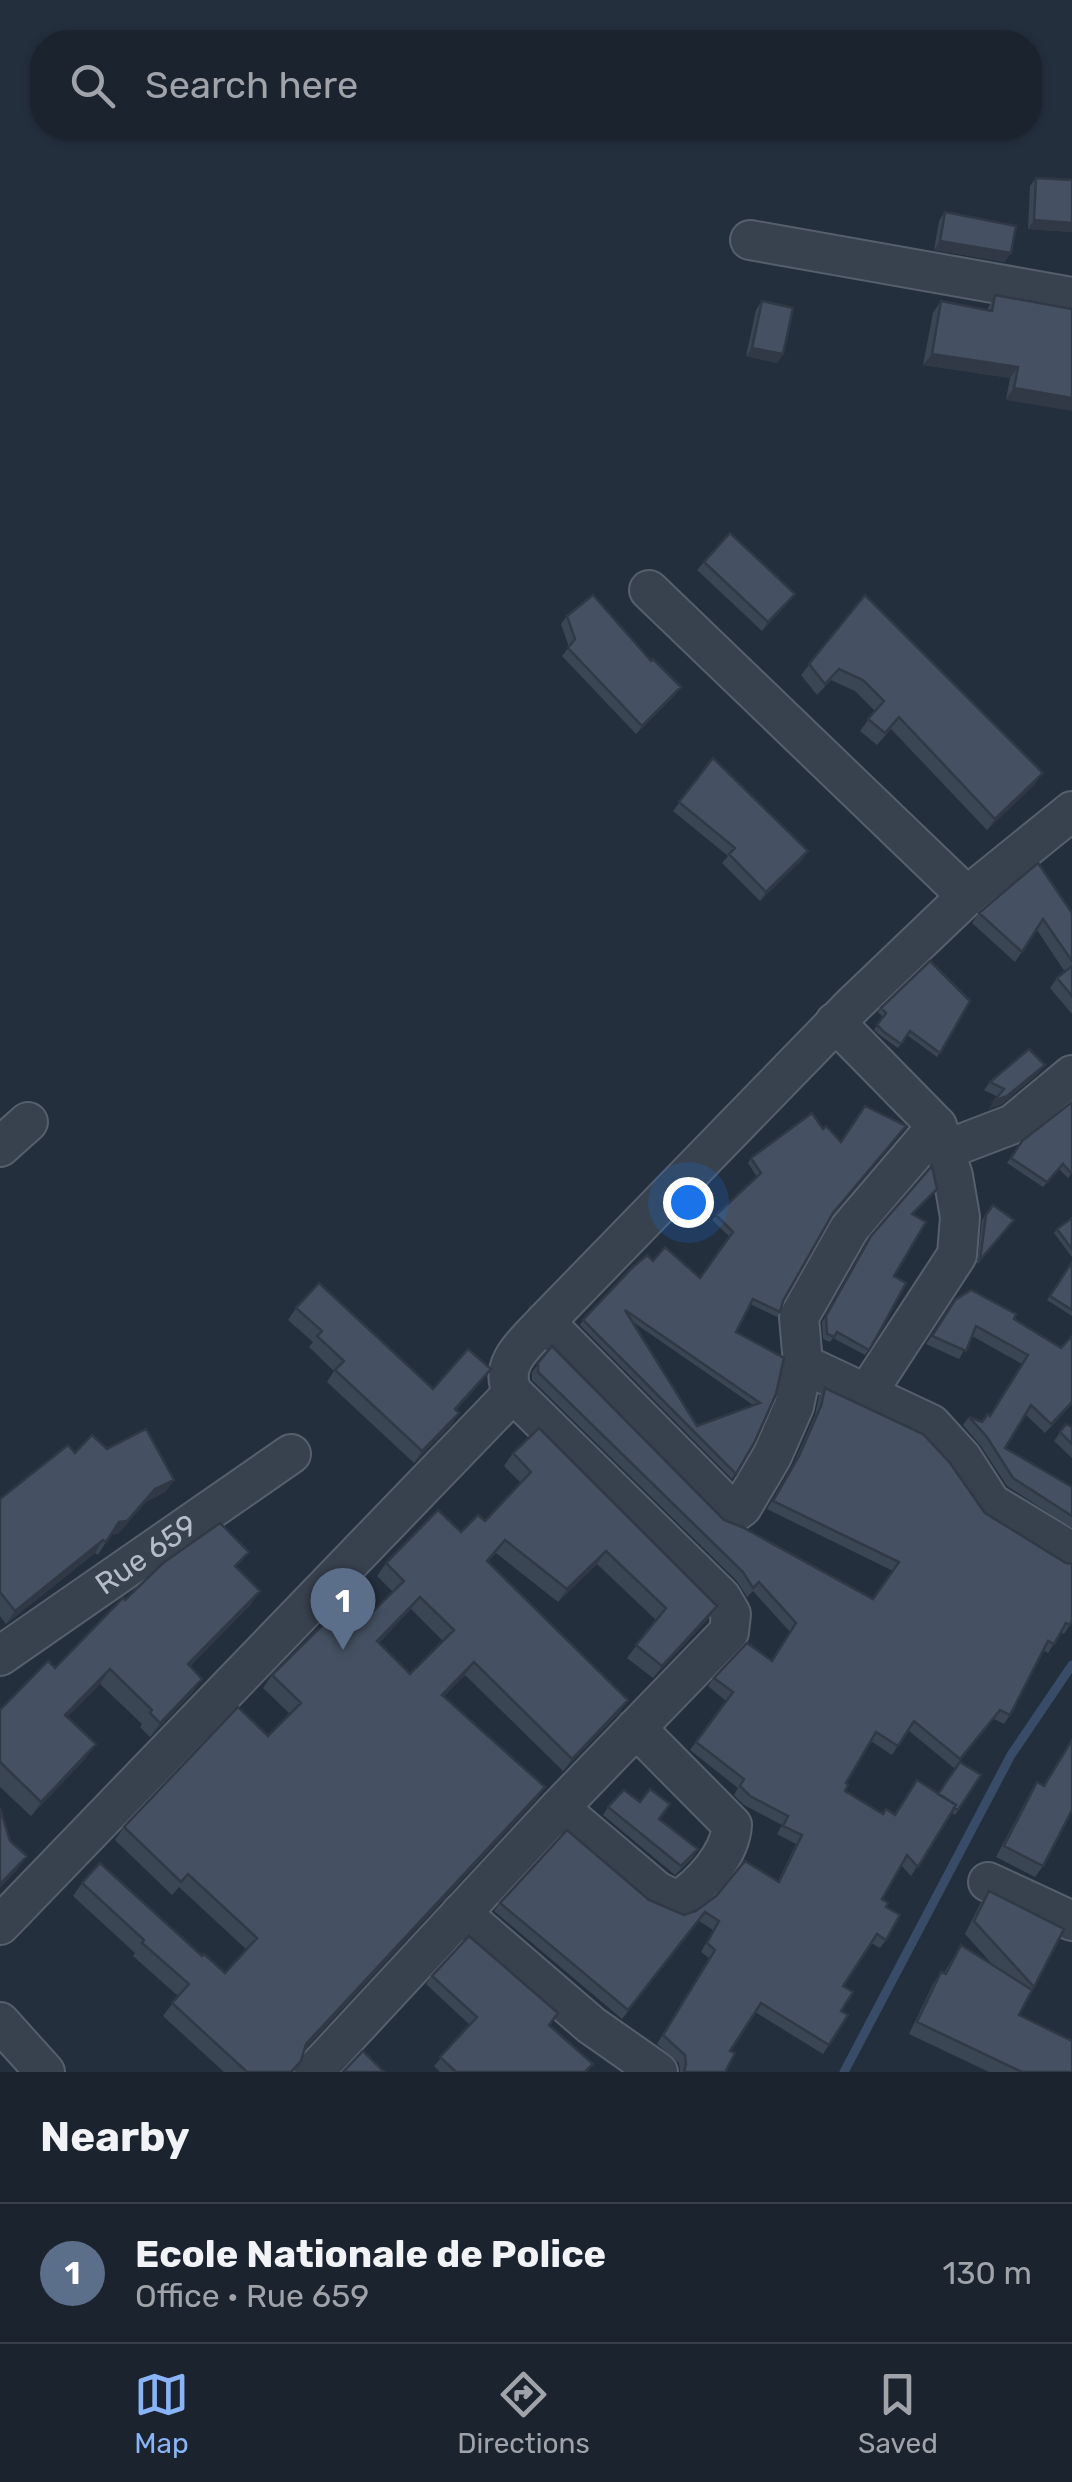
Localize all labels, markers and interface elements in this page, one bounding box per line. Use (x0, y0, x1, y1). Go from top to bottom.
search box (30, 30, 1042, 140)
icon: search (65, 58, 120, 113)
text: Search here (145, 62, 358, 108)
your location (663, 1177, 714, 1228)
street label: Rue 659 (88, 1507, 204, 1602)
pin: 1 (310, 1568, 376, 1650)
text: Nearby (40, 2112, 190, 2162)
text: Ecole Nationale de Police (135, 2231, 606, 2277)
text: 1 (65, 2254, 80, 2292)
text: 130 m (942, 2254, 1032, 2292)
text: Office · Rue 659 (135, 2277, 369, 2315)
tab: Map (134, 2367, 189, 2460)
tab: Directions (457, 2367, 590, 2460)
tab: Saved (858, 2367, 938, 2460)

